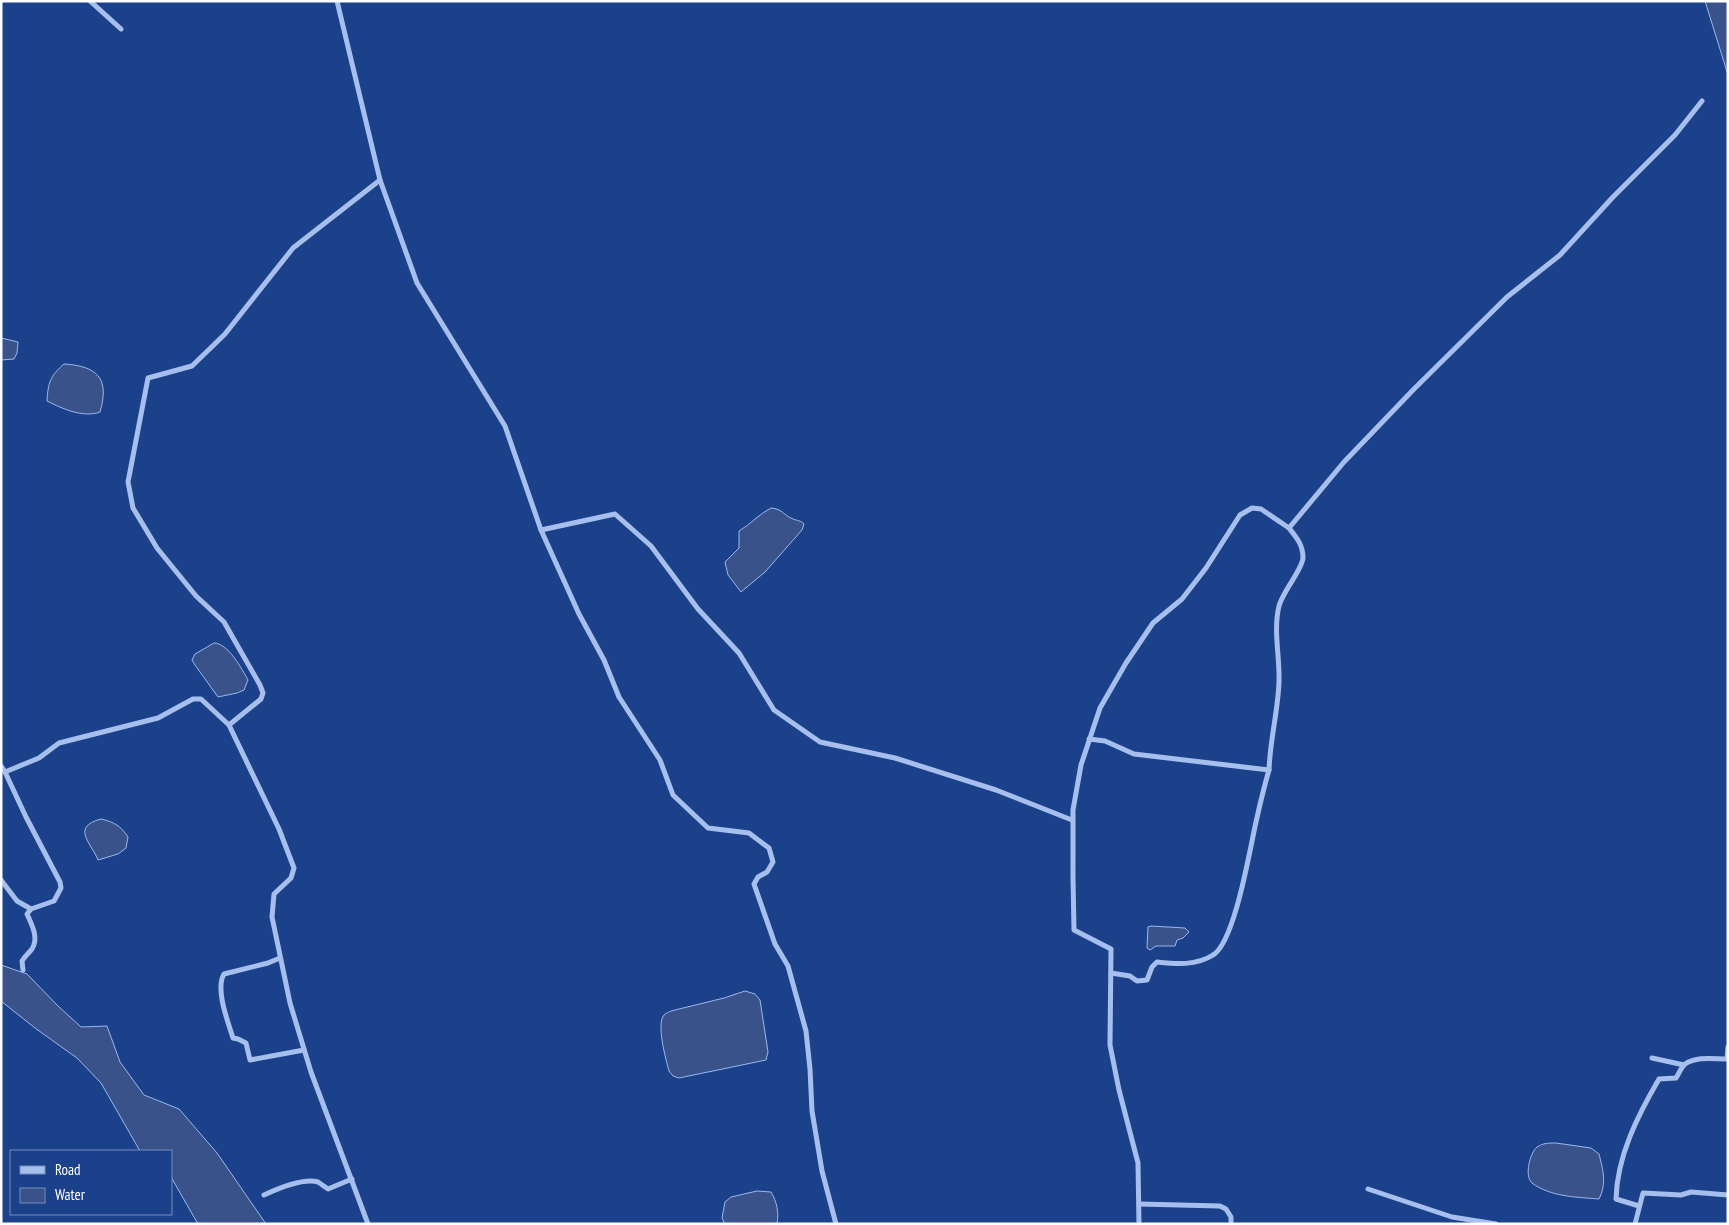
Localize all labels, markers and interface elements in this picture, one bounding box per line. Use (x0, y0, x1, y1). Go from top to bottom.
legend (10, 1150, 172, 1215)
text: Road (55, 1160, 81, 1179)
text: Water (55, 1185, 86, 1204)

